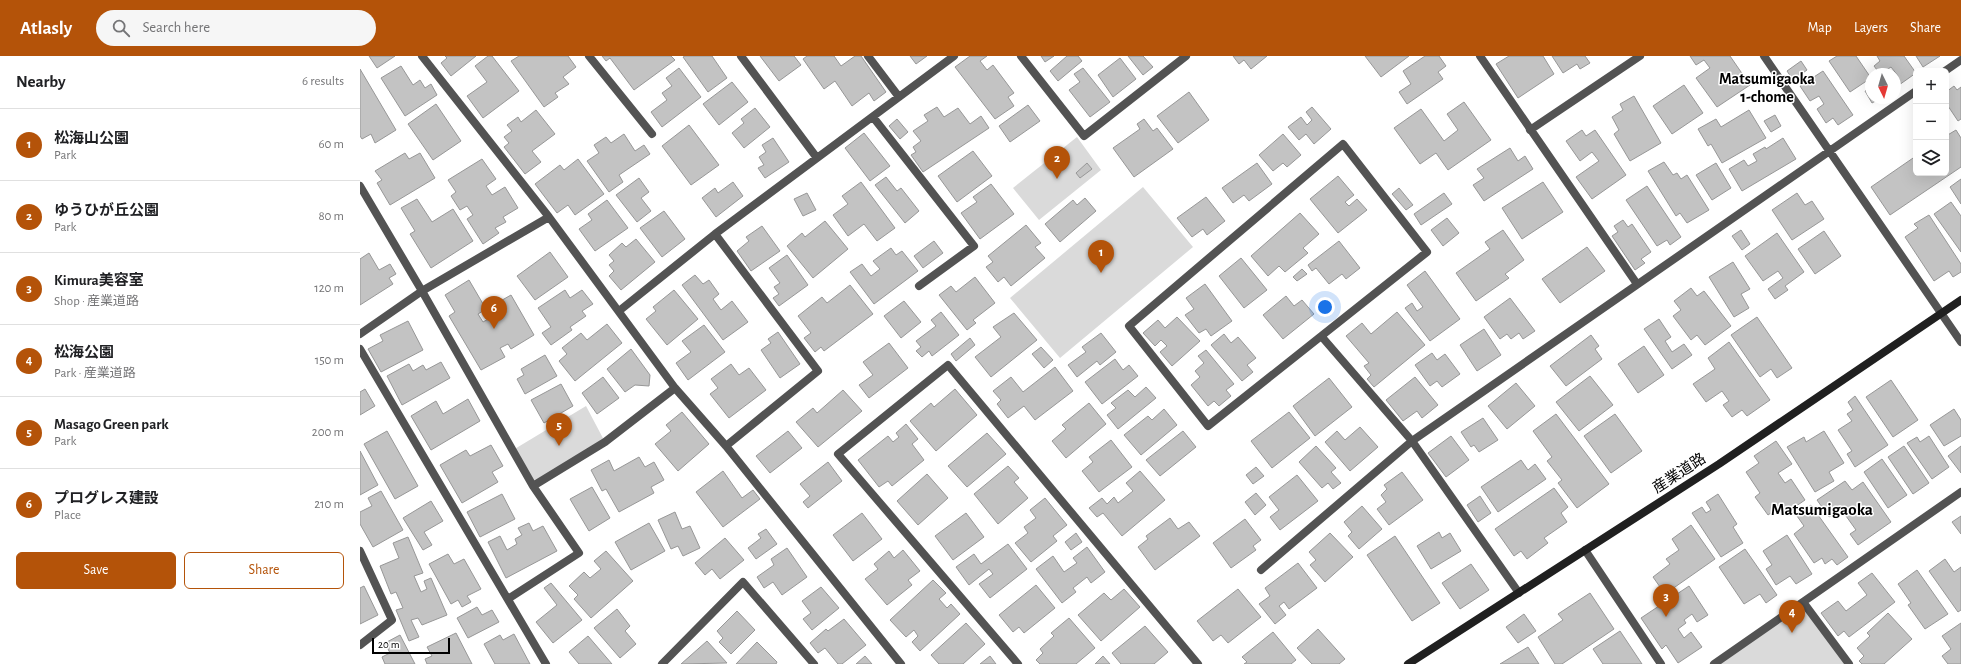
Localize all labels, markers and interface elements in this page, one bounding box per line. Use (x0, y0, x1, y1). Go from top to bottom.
search box (96, 10, 376, 46)
icon: search (110, 17, 132, 39)
text: Atlasly (20, 19, 72, 38)
text: Search here (142, 20, 210, 35)
text: Map (1807, 21, 1832, 35)
text: Layers (1854, 21, 1888, 35)
text: Share (1910, 21, 1941, 35)
north arrow (1865, 68, 1901, 104)
map controls (1913, 68, 1949, 176)
button: + (1913, 68, 1949, 104)
district label: Matsumigaoka 1-chome (1719, 71, 1815, 105)
text: Nearby (16, 73, 66, 90)
text: 6 results (302, 75, 344, 88)
button: − (1913, 104, 1949, 140)
text: 松海山公園 (54, 131, 129, 146)
text: 1 (27, 138, 31, 151)
text: 60 m (318, 138, 344, 151)
button: layers (1913, 140, 1949, 176)
pin: 2 (1044, 146, 1070, 179)
text: Park (54, 149, 76, 162)
text: ゆうひが丘公園 (54, 203, 159, 218)
text: 2 (26, 210, 32, 223)
text: 80 m (318, 210, 344, 223)
text: Park (54, 221, 76, 234)
pin: 1 (1088, 240, 1114, 273)
text: Kimura美容室 (54, 273, 144, 288)
text: 3 (26, 282, 32, 295)
text: 120 m (314, 282, 344, 295)
text: Shop · 産業道路 (54, 295, 139, 308)
pin: 6 (481, 296, 507, 329)
your location (1315, 297, 1335, 317)
text: 松海公園 (54, 345, 114, 360)
text: 4 (26, 354, 32, 367)
text: 150 m (315, 354, 344, 367)
text: Park · 産業道路 (54, 367, 136, 380)
pin: 5 (546, 413, 572, 446)
text: Masago Green park (54, 417, 169, 432)
text: 5 (26, 426, 32, 439)
text: 200 m (312, 426, 344, 439)
text: Park (54, 435, 76, 448)
street label: 産業道路 (1649, 450, 1709, 496)
text: プログレス建設 (54, 491, 159, 506)
text: 6 (26, 498, 32, 511)
text: 210 m (314, 498, 344, 511)
district label: Matsumigaoka (1771, 501, 1873, 518)
text: Place (54, 509, 81, 522)
button: Save (16, 552, 176, 589)
button: Share (184, 552, 344, 589)
pin: 3 (1653, 584, 1679, 617)
pin: 4 (1779, 600, 1805, 633)
scale bar (372, 636, 450, 655)
text: 20 m (378, 639, 399, 650)

